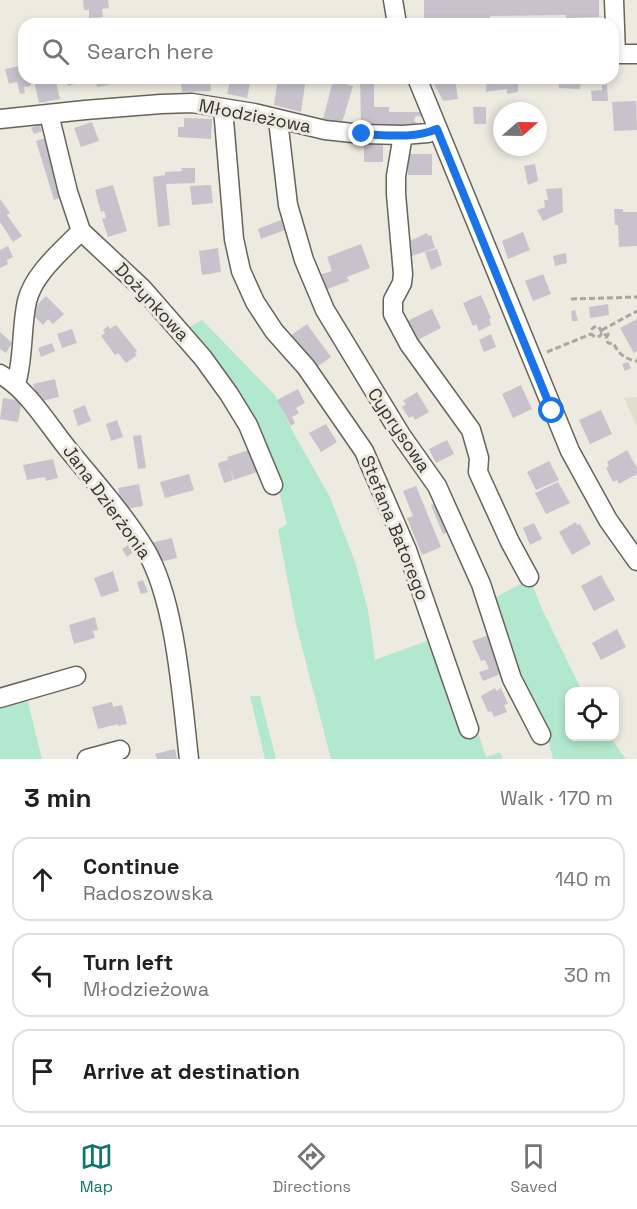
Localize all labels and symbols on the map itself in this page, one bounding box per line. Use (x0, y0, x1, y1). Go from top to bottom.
street label: Młodzieżowa (197, 93, 313, 138)
north arrow (493, 102, 547, 156)
route end (348, 120, 374, 146)
street label: Dożynkowa (110, 258, 195, 346)
street label: Cyprysowa (363, 383, 436, 476)
route start (538, 397, 564, 423)
street label: Jana Dzierżonia (58, 440, 157, 563)
street label: Stefana Batorego (356, 452, 435, 604)

